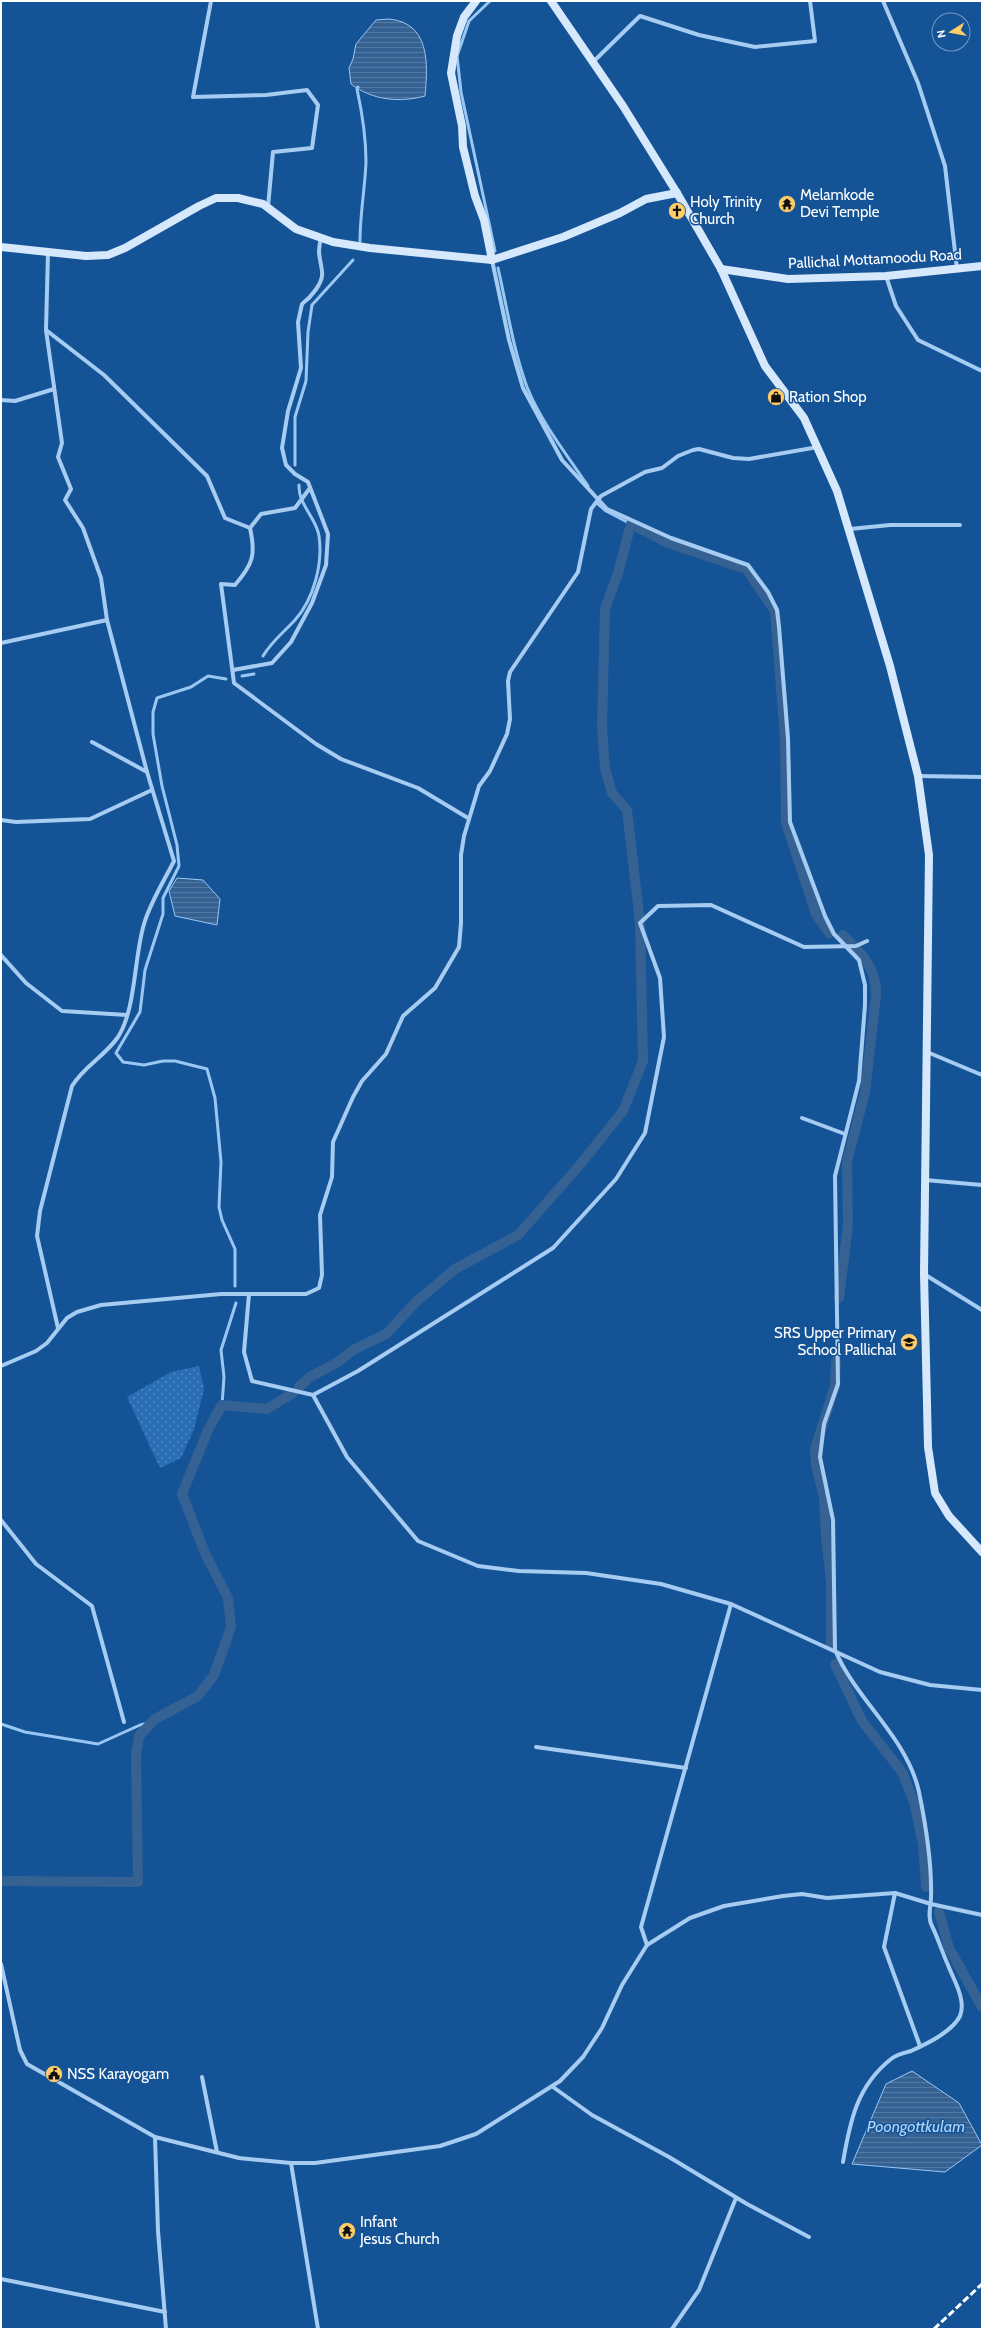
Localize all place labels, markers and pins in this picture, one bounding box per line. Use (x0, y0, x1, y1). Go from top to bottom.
place label: Melamkode Devi Temple (800, 186, 880, 221)
place label: Holy Trinity Church (690, 193, 762, 228)
temple icon: Melamkode Devi Temple (777, 194, 797, 214)
church icon: Holy Trinity Church (667, 201, 687, 221)
shop icon: Ration Shop (766, 387, 786, 407)
place label: Ration Shop (789, 388, 867, 406)
place label: SRS Upper Primary School Pallichal (774, 1324, 896, 1359)
school or university icon: SRS Upper Primary School Pallichal (899, 1332, 919, 1352)
public building icon: NSS Karayogam (44, 2064, 64, 2084)
place label: NSS Karayogam (67, 2065, 169, 2083)
place label: Infant Jesus Church (359, 2213, 440, 2248)
temple icon: Infant Jesus Church (337, 2221, 357, 2241)

